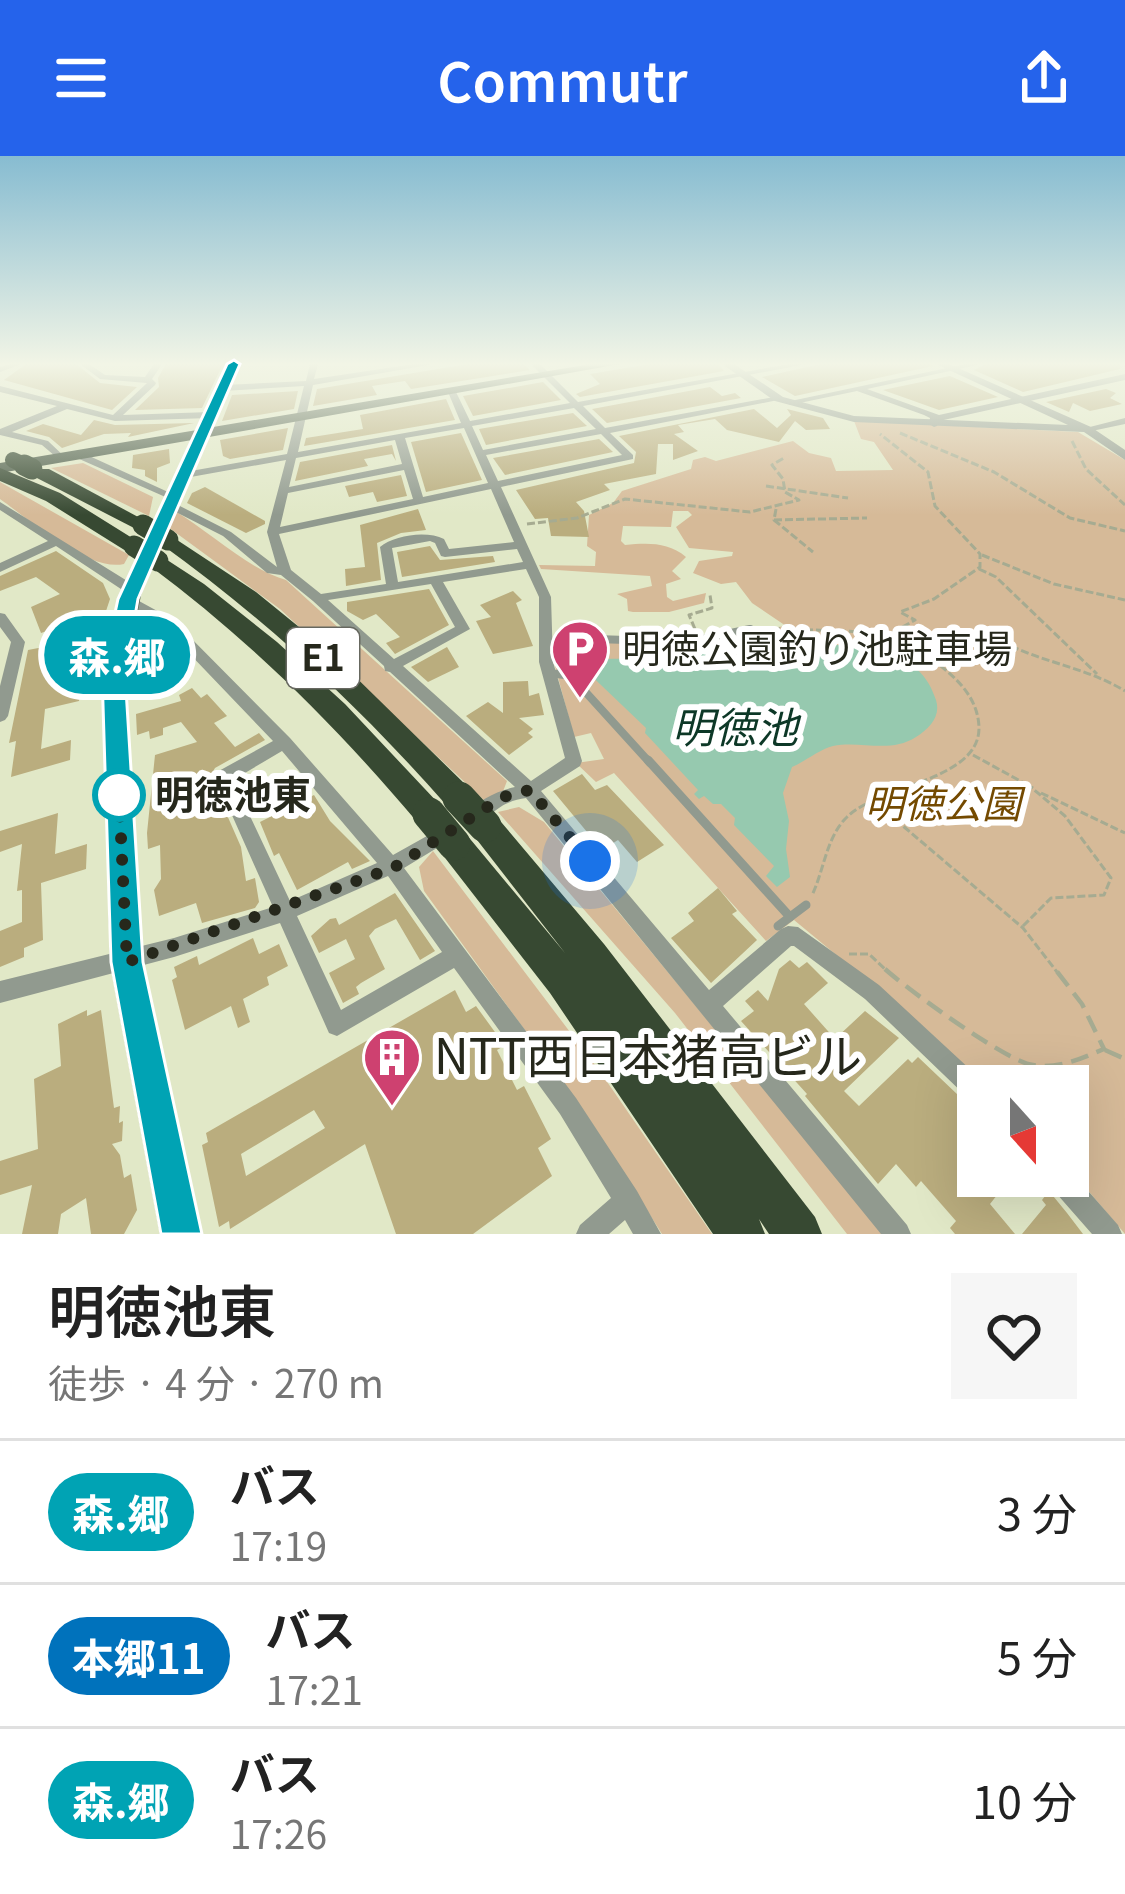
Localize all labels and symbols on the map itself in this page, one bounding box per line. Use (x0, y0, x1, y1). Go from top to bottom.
line badge: 森.郷 (48, 616, 186, 694)
parking icon: 明徳公園釣り池駐車場 (549, 618, 611, 700)
place label: 明徳公園釣り池駐車場 (622, 618, 1012, 674)
road number: E1 (287, 628, 359, 688)
water label: 明徳池 (672, 694, 802, 755)
place label: 明徳池東 (155, 764, 311, 820)
marker: 明徳池東 (94, 770, 144, 820)
park label: 明徳公園 (865, 773, 1026, 829)
your location (560, 831, 620, 891)
place label: NTT西日本猪高ビル (434, 1018, 862, 1088)
building icon: NTT西日本猪高ビル (361, 1026, 423, 1108)
north arrow (957, 1065, 1089, 1197)

